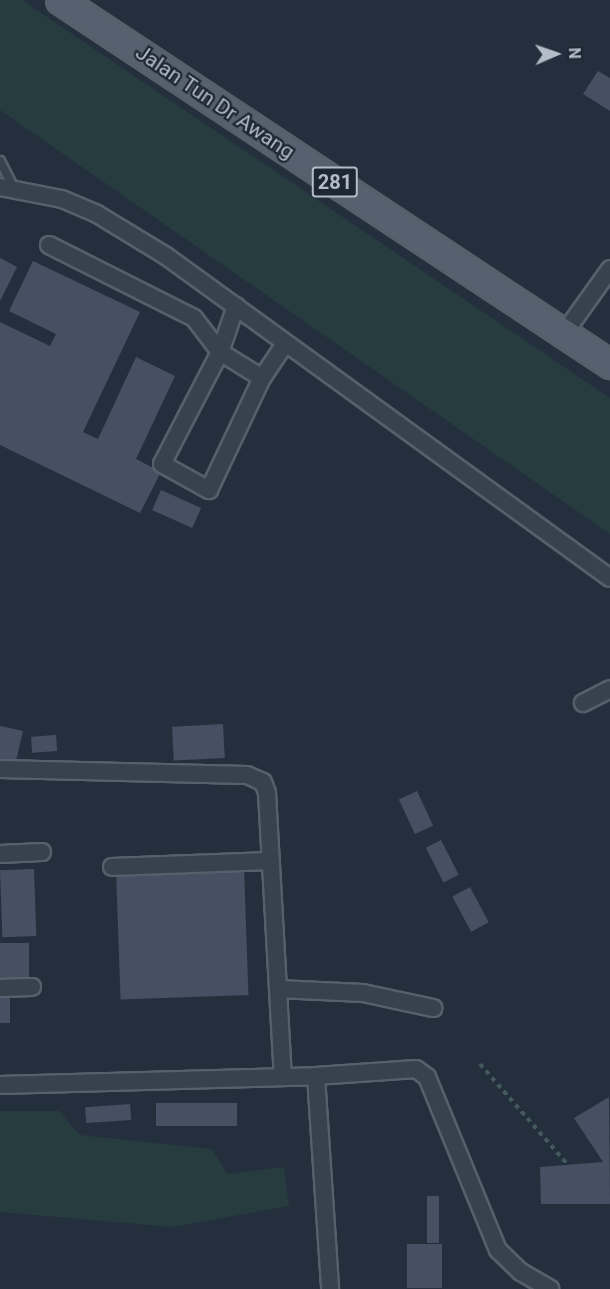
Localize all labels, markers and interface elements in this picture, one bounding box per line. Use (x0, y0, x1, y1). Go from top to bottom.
north arrow (526, 24, 586, 84)
street label: Jalan Tun Dr Awang (131, 39, 299, 165)
text: N (565, 47, 584, 59)
road number: 281 (311, 165, 359, 199)

